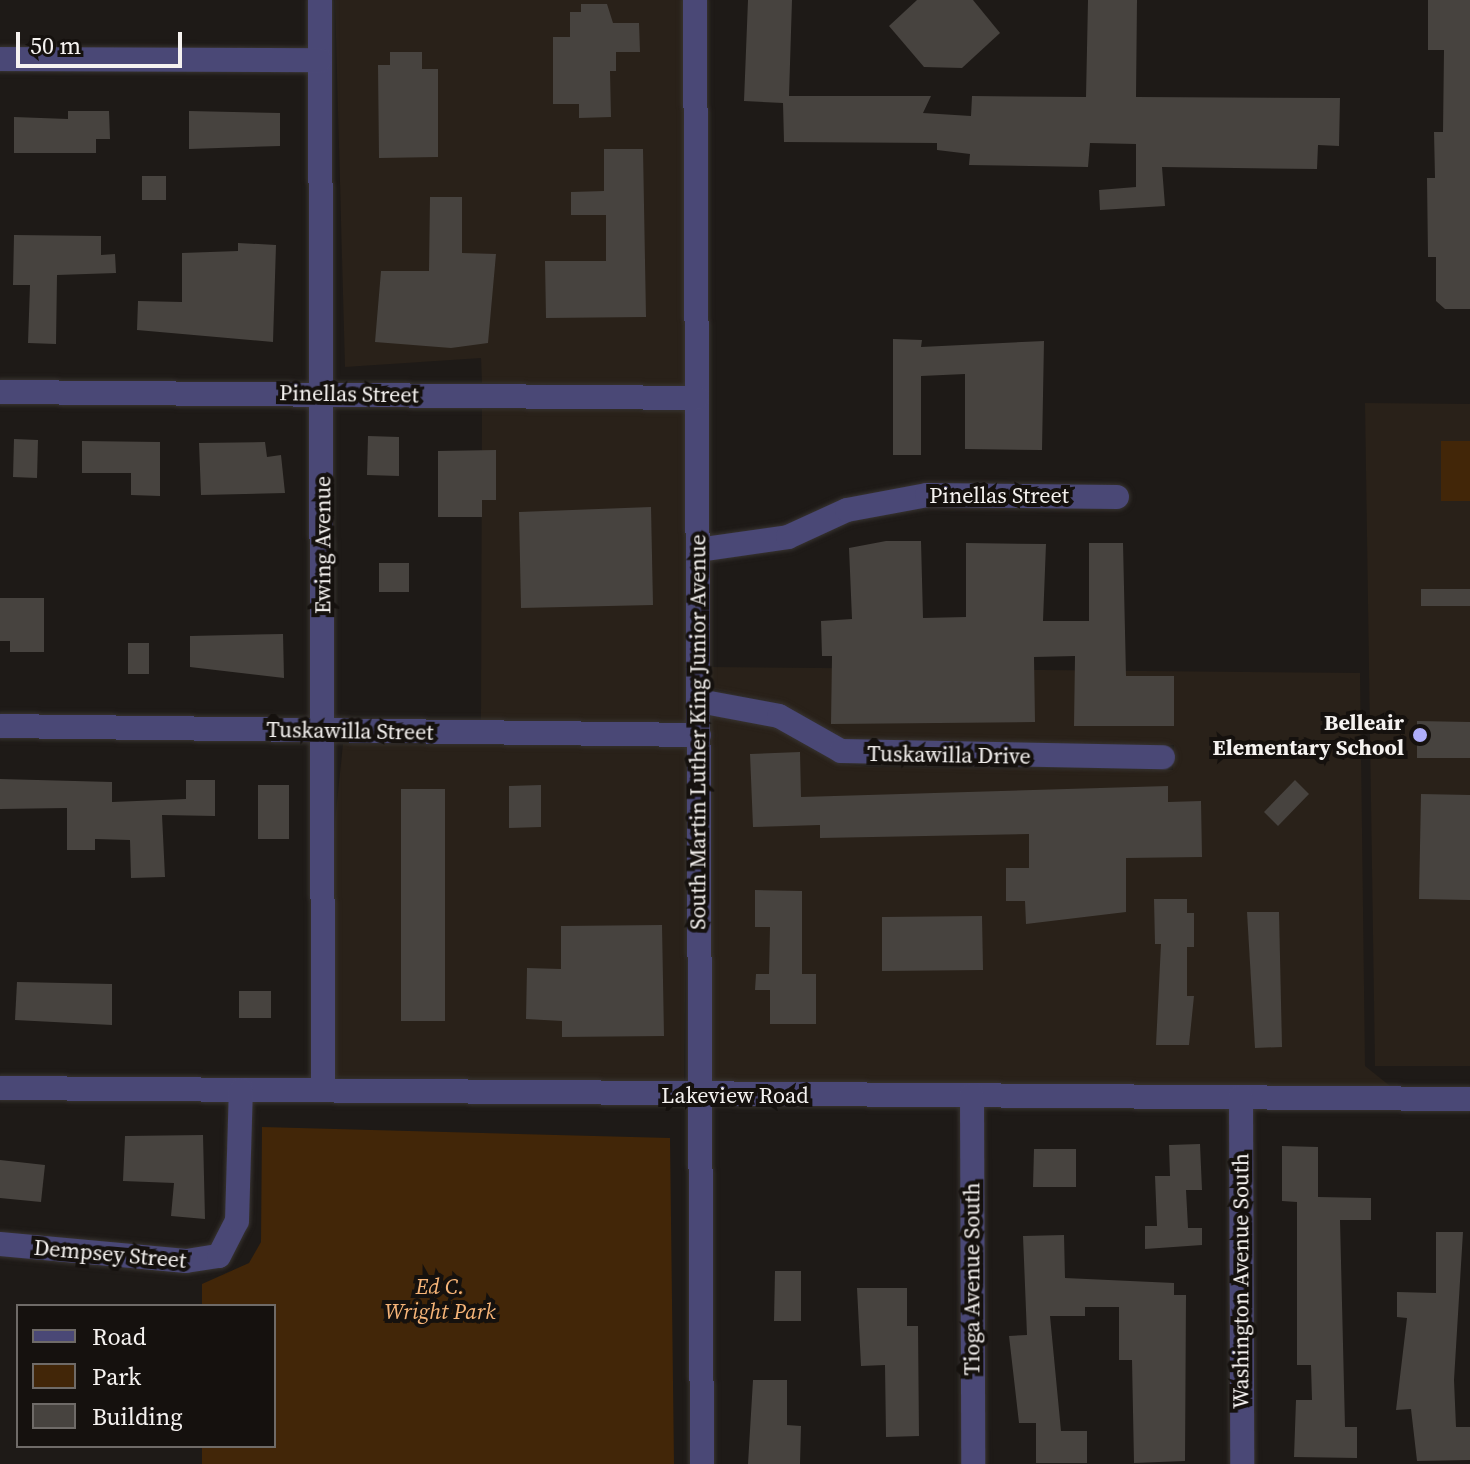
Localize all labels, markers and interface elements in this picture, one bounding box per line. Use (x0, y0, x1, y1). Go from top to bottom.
scale bar (20, 16, 186, 66)
text: 50 m (30, 29, 81, 62)
street label: Pinellas Street (279, 380, 419, 408)
street label: Ewing Avenue (310, 476, 336, 614)
street label: Pinellas Street (929, 483, 1069, 509)
street label: South Martin Luther King Junior Avenue (685, 534, 711, 930)
place label: Belleair Elementary School (1213, 709, 1404, 760)
street label: Tuskawilla Street (266, 716, 434, 746)
marker: Belleair Elementary School (1411, 726, 1429, 744)
street label: Tuskawilla Drive (867, 740, 1031, 770)
street label: Lakeview Road (661, 1083, 809, 1109)
street label: Washington Avenue South (1228, 1153, 1254, 1409)
street label: Tioga Avenue South (959, 1183, 985, 1375)
street label: Dempsey Street (33, 1234, 187, 1274)
park label: Ed C. Wright Park (384, 1273, 496, 1324)
legend (16, 1304, 276, 1448)
text: Road (92, 1320, 146, 1353)
text: Park (92, 1360, 141, 1393)
text: Building (92, 1400, 183, 1433)

